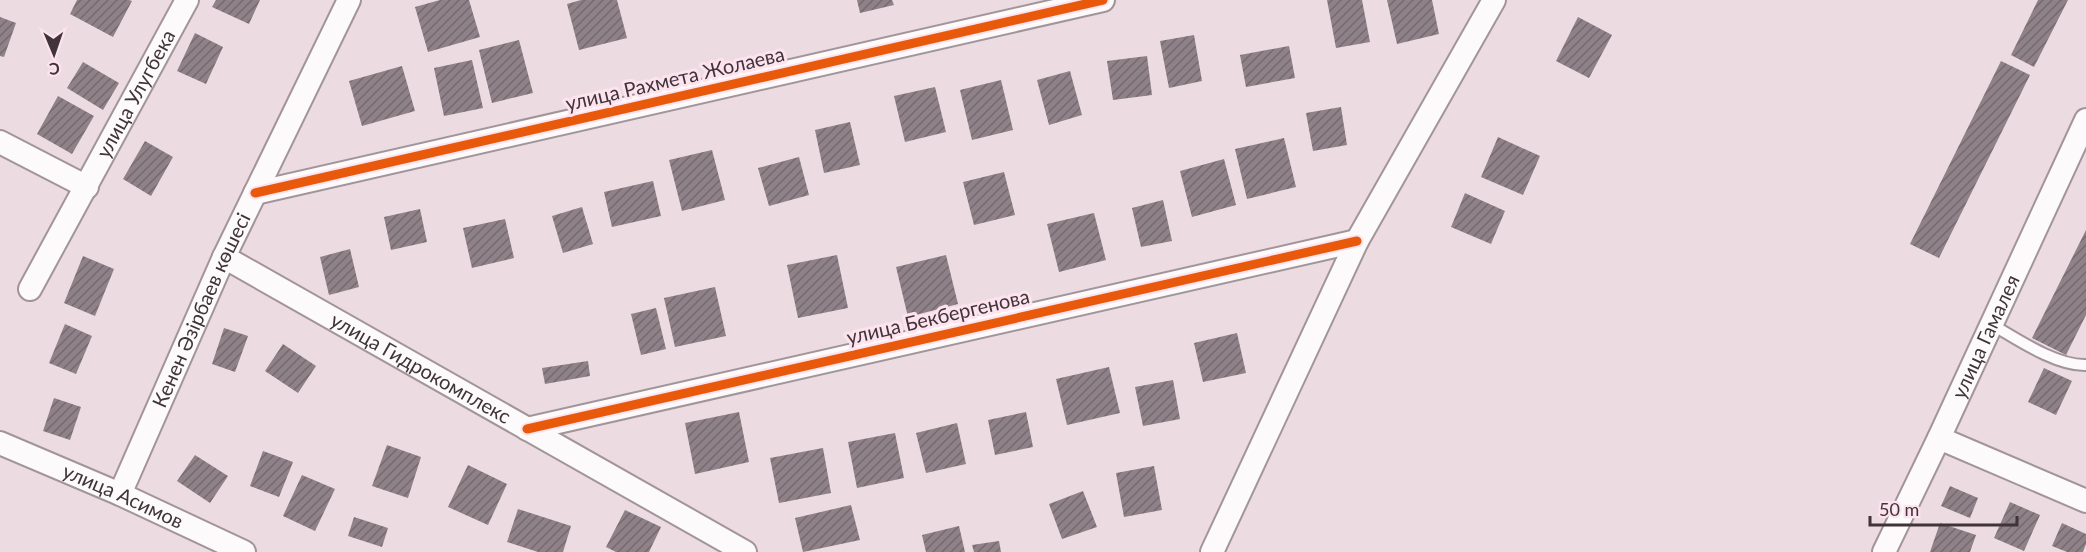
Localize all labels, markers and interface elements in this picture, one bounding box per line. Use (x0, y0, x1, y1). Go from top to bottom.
north arrow (24, 24, 84, 84)
street label: улица Улугбека (91, 25, 180, 162)
street label: улица Рахмета Жолаева (563, 41, 787, 115)
text: С (49, 60, 60, 79)
street label: Кенен Әзірбаев көшесі (147, 209, 255, 411)
street label: улица Гамалея (1946, 271, 2024, 402)
street label: улица Бекбергенова (844, 283, 1032, 349)
street label: улица Гидрокомплекс (327, 307, 516, 428)
street label: улица Асимов (59, 458, 187, 533)
scale bar (1870, 489, 2017, 527)
text: 50 m (1879, 498, 1919, 520)

